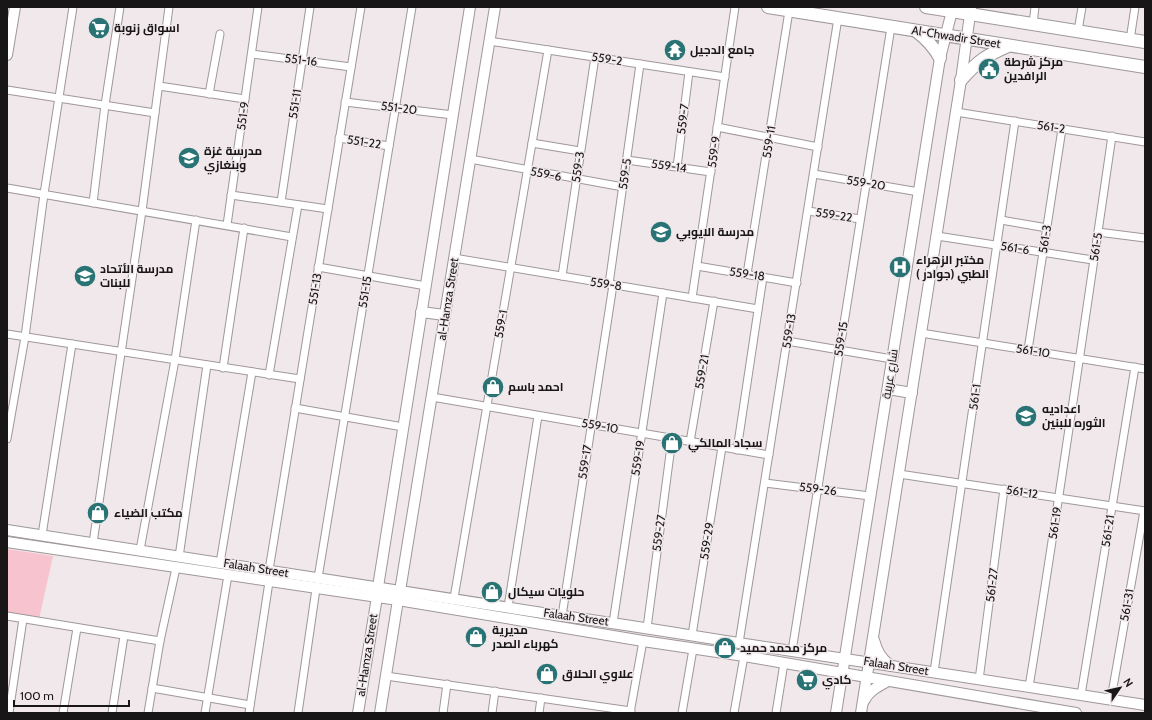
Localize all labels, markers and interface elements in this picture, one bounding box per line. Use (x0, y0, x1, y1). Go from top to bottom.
supermarket icon: اسواق زنوبة (86, 15, 112, 41)
place label: اسواق زنوبة (114, 20, 180, 36)
street label: Al-Chwadir Street (910, 22, 1002, 51)
temple icon: جامع الدجيل (662, 37, 688, 63)
place label: جامع الدجيل (690, 42, 755, 59)
street label: 559-2 (591, 49, 624, 68)
street label: 551-16 (284, 50, 318, 69)
place label: مركز شرطة الرافدين (1004, 54, 1063, 84)
public building icon: مركز شرطة الرافدين (976, 56, 1002, 82)
street label: 551-11 (285, 88, 304, 120)
street label: 551-20 (380, 98, 418, 117)
street label: 551-9 (233, 100, 252, 131)
street label: 559-7 (673, 103, 692, 135)
street label: 561-2 (1036, 117, 1066, 136)
street label: 559-11 (759, 125, 778, 159)
street label: 551-22 (346, 131, 382, 152)
street label: 559-9 (704, 135, 723, 169)
place label: مدرسة غزة وبنغازي (204, 143, 262, 175)
school or university icon: مدرسة غزة وبنغازي (176, 145, 202, 171)
street label: 559-3 (568, 150, 587, 183)
street label: 559-14 (650, 156, 688, 175)
street label: 559-5 (615, 157, 634, 191)
street label: 559-6 (529, 163, 563, 184)
street label: 559-20 (845, 172, 887, 193)
street label: 559-22 (815, 204, 854, 225)
school or university icon: مدرسة الايوبي (648, 219, 674, 245)
place label: مدرسة الايوبي (676, 224, 754, 242)
street label: 561-3 (1035, 224, 1054, 254)
street label: 561-5 (1086, 232, 1105, 262)
street label: 561-6 (1000, 238, 1031, 257)
place label: مختبر الزهراء الطبي (جوادر ) (916, 252, 989, 284)
hospital icon: مختبر الزهراء الطبي (جوادر ) (887, 254, 913, 280)
street label: al-Hamza Street (434, 257, 461, 341)
place label: مدرسة الأتحاد للبنات (100, 261, 173, 290)
school or university icon: مدرسة الأتحاد للبنات (72, 263, 98, 289)
street label: 559-18 (728, 263, 766, 284)
street label: 551-13 (305, 272, 324, 306)
street label: 559-8 (589, 274, 623, 293)
street label: 551-15 (355, 275, 374, 309)
street label: 559-1 (491, 309, 510, 339)
street label: 559-13 (778, 312, 799, 349)
street label: 559-15 (830, 320, 851, 357)
street label: 561-10 (1015, 340, 1051, 361)
street label: شارع عربية (878, 348, 902, 400)
street label: 559-21 (691, 353, 712, 390)
shop icon: احمد باسم (480, 374, 506, 400)
place label: احمد باسم (508, 379, 563, 395)
street label: 561-1 (965, 383, 984, 411)
place label: اعداديه الثوره للبنين (1042, 401, 1106, 431)
school or university icon: اعداديه الثوره للبنين (1013, 403, 1039, 429)
street label: 559-10 (581, 415, 620, 436)
shop icon: سجاد المالكي (659, 430, 685, 456)
place label: سجاد المالكي (688, 435, 763, 453)
street label: 559-19 (627, 439, 648, 477)
street label: 559-17 (574, 444, 595, 480)
street label: 559-26 (798, 479, 838, 498)
street label: 561-12 (1005, 482, 1039, 501)
shop icon: مكتب الضياء (85, 500, 111, 526)
place label: مكتب الضياء (114, 505, 183, 520)
street label: 561-19 (1045, 505, 1065, 540)
street label: 559-27 (649, 514, 669, 552)
street label: 561-21 (1098, 514, 1117, 548)
street label: 559-29 (696, 521, 717, 561)
street label: Falaah Street (222, 555, 290, 580)
street label: 561-27 (982, 567, 1001, 603)
shop icon: حلويات سيكال (479, 579, 505, 605)
place label: حلويات سيكال (508, 584, 585, 600)
street label: 561-31 (1116, 588, 1137, 622)
street label: Falaah Street (542, 605, 610, 629)
street label: al-Hamza Street (353, 613, 380, 697)
place label: مديرية كهرباء الصدر (491, 622, 559, 652)
shop icon: مديرية كهرباء الصدر (463, 624, 489, 650)
shop icon: مركز محمد حميد (712, 635, 738, 661)
place label: مركز محمد حميد (740, 640, 827, 656)
street label: Falaah Street (862, 653, 930, 678)
shop icon: علاوي الحلاق (534, 661, 560, 687)
place label: علاوي الحلاق (562, 666, 633, 684)
supermarket icon: كادي (794, 667, 820, 693)
north arrow (1100, 668, 1140, 708)
place label: كادي (822, 672, 851, 690)
text: N (1120, 675, 1136, 690)
scale bar (14, 682, 129, 708)
text: 100 m (20, 688, 54, 703)

